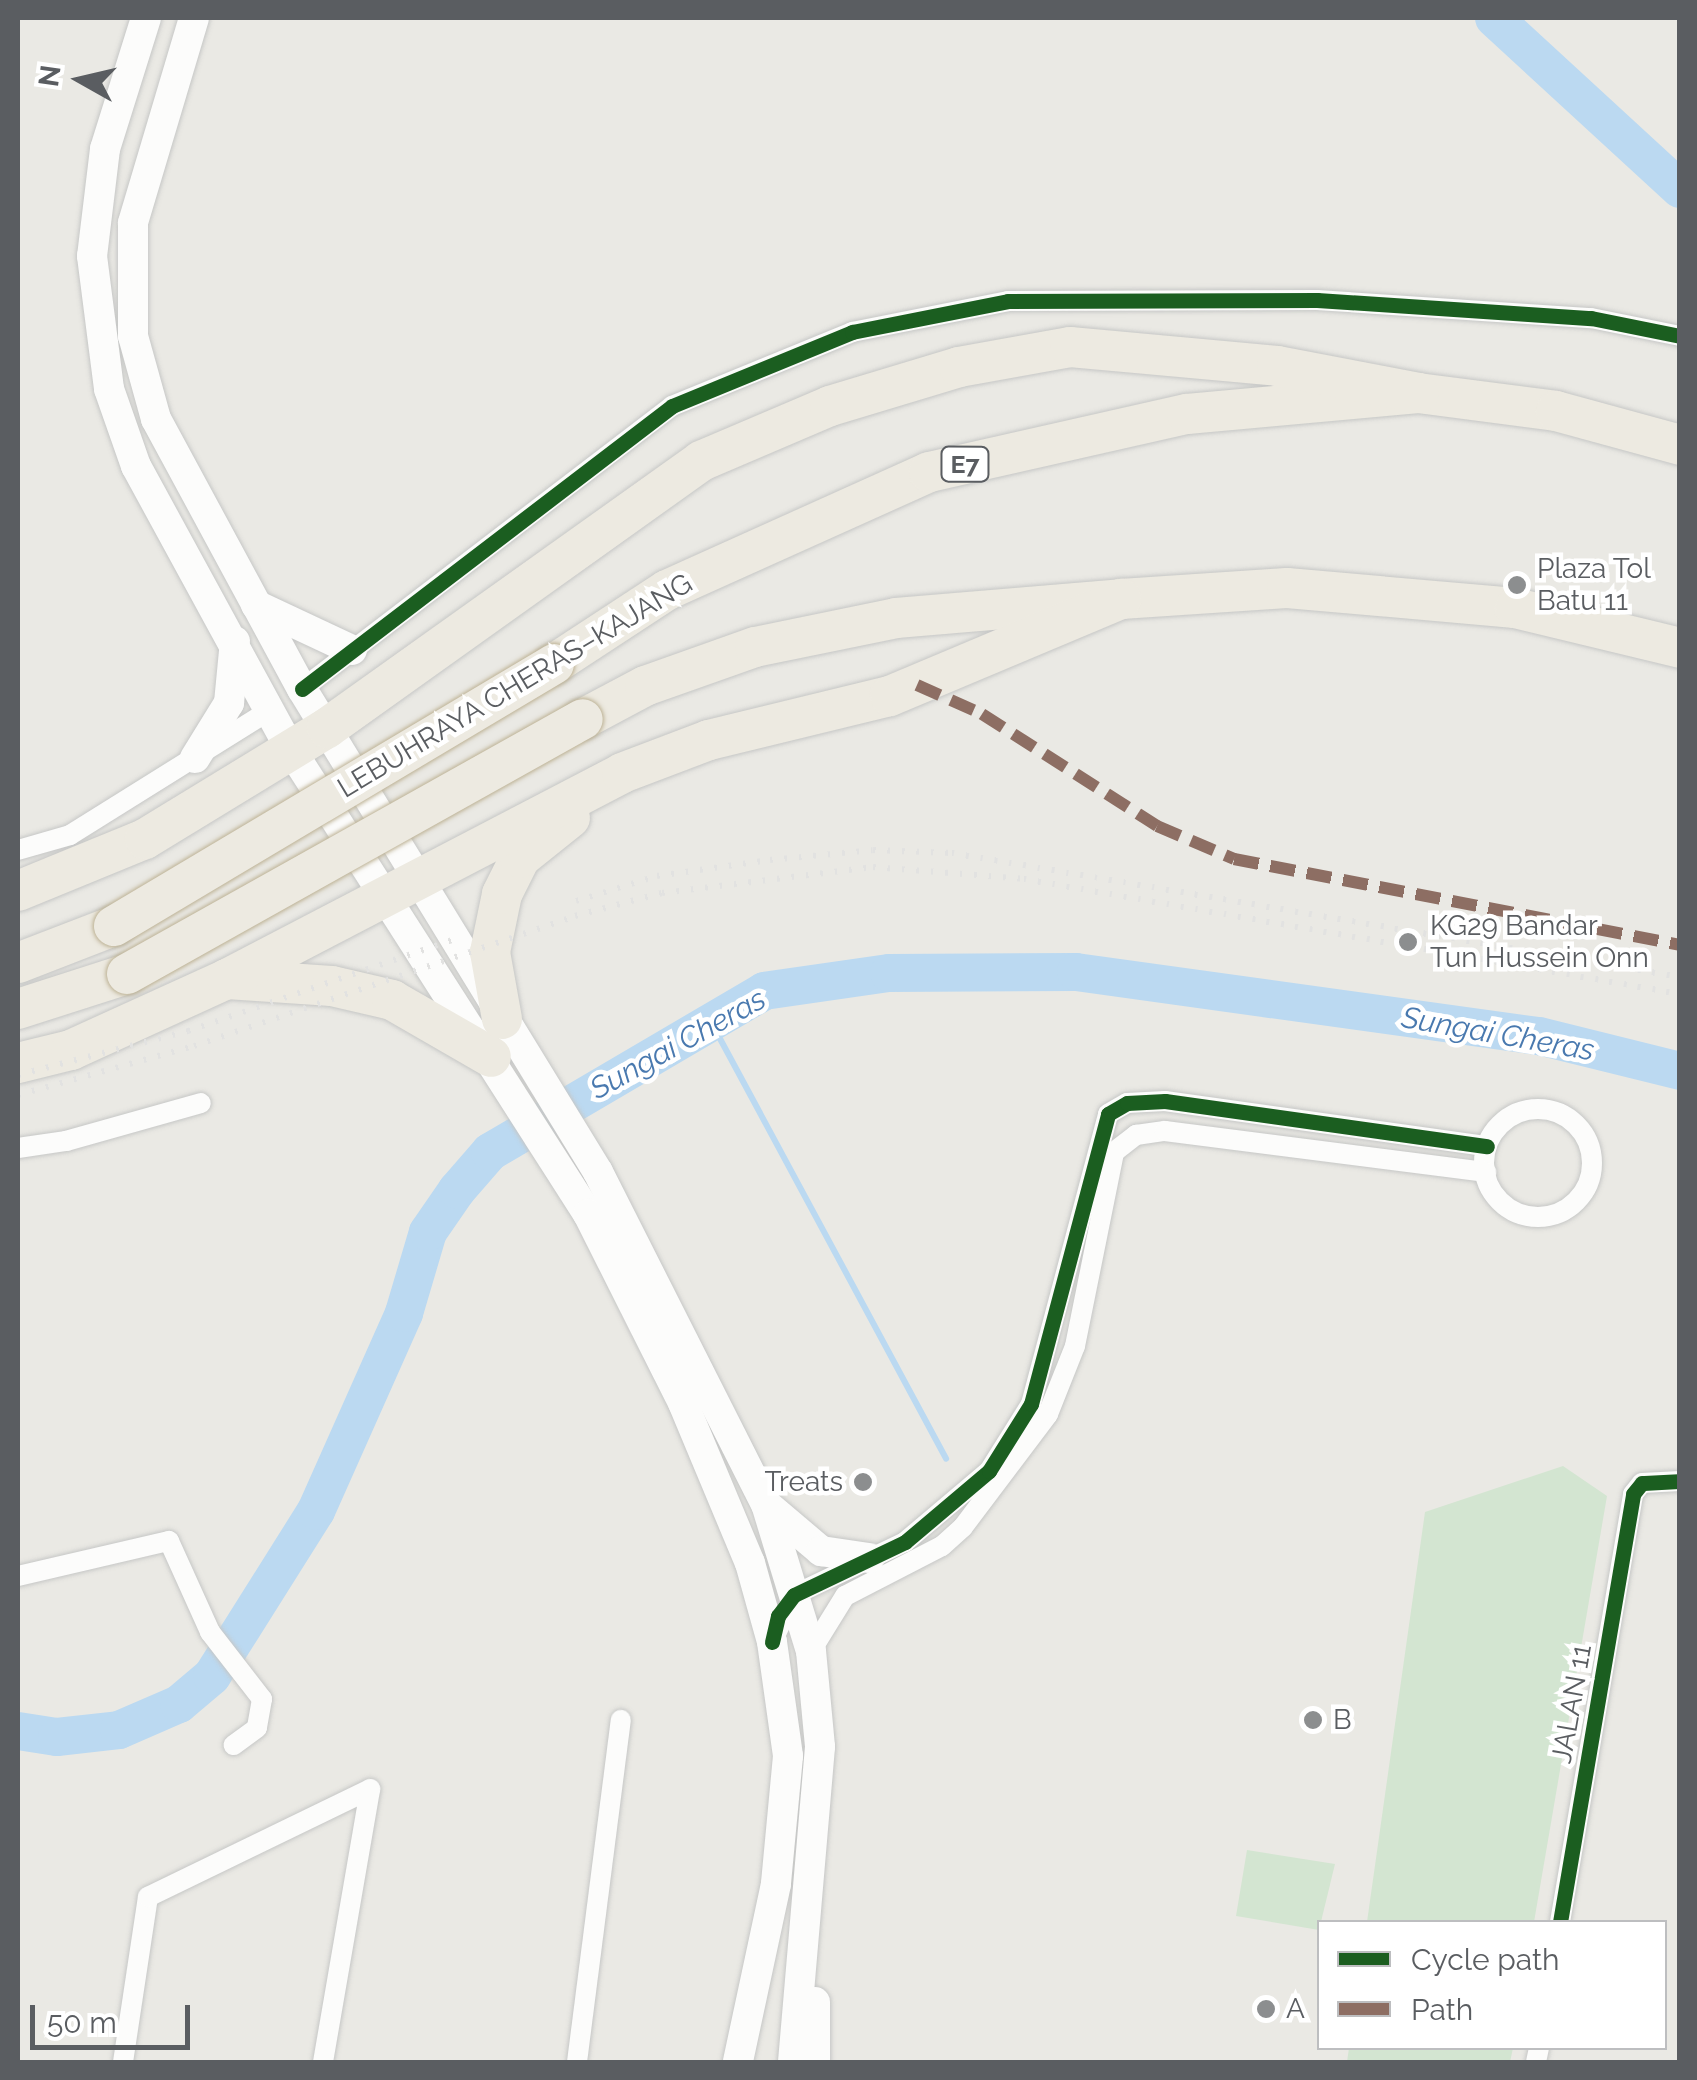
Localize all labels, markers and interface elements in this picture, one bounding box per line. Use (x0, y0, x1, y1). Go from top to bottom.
north arrow (30, 30, 130, 130)
text: N (32, 63, 68, 89)
road number: E7 (940, 444, 990, 484)
place label: Plaza Tol Batu 11 (1537, 552, 1652, 618)
street label: LEBUHRAYA CHERAS–KAJANG (331, 567, 699, 805)
marker: Plaza Tol Batu 11 (1506, 574, 1528, 596)
place label: KG29 Bandar Tun Hussein Onn (1430, 909, 1649, 975)
marker: KG29 Bandar Tun Hussein Onn (1395, 929, 1421, 955)
water label: Sungai Cheras (584, 981, 772, 1107)
water label: Sungai Cheras (1399, 999, 1597, 1069)
place label: Treats (765, 1465, 843, 1499)
marker: Treats (852, 1471, 874, 1493)
street label: JALAN 11 (1545, 1642, 1599, 1766)
place label: B (1333, 1703, 1352, 1737)
marker: B (1302, 1709, 1324, 1731)
legend (1317, 1920, 1667, 2050)
text: Cycle path (1411, 1942, 1559, 1977)
scale bar (35, 1985, 195, 2047)
place label: A (1286, 1992, 1305, 2026)
text: Path (1411, 1992, 1473, 2027)
marker: A (1255, 1998, 1277, 2020)
text: 50 m (47, 2005, 117, 2040)

